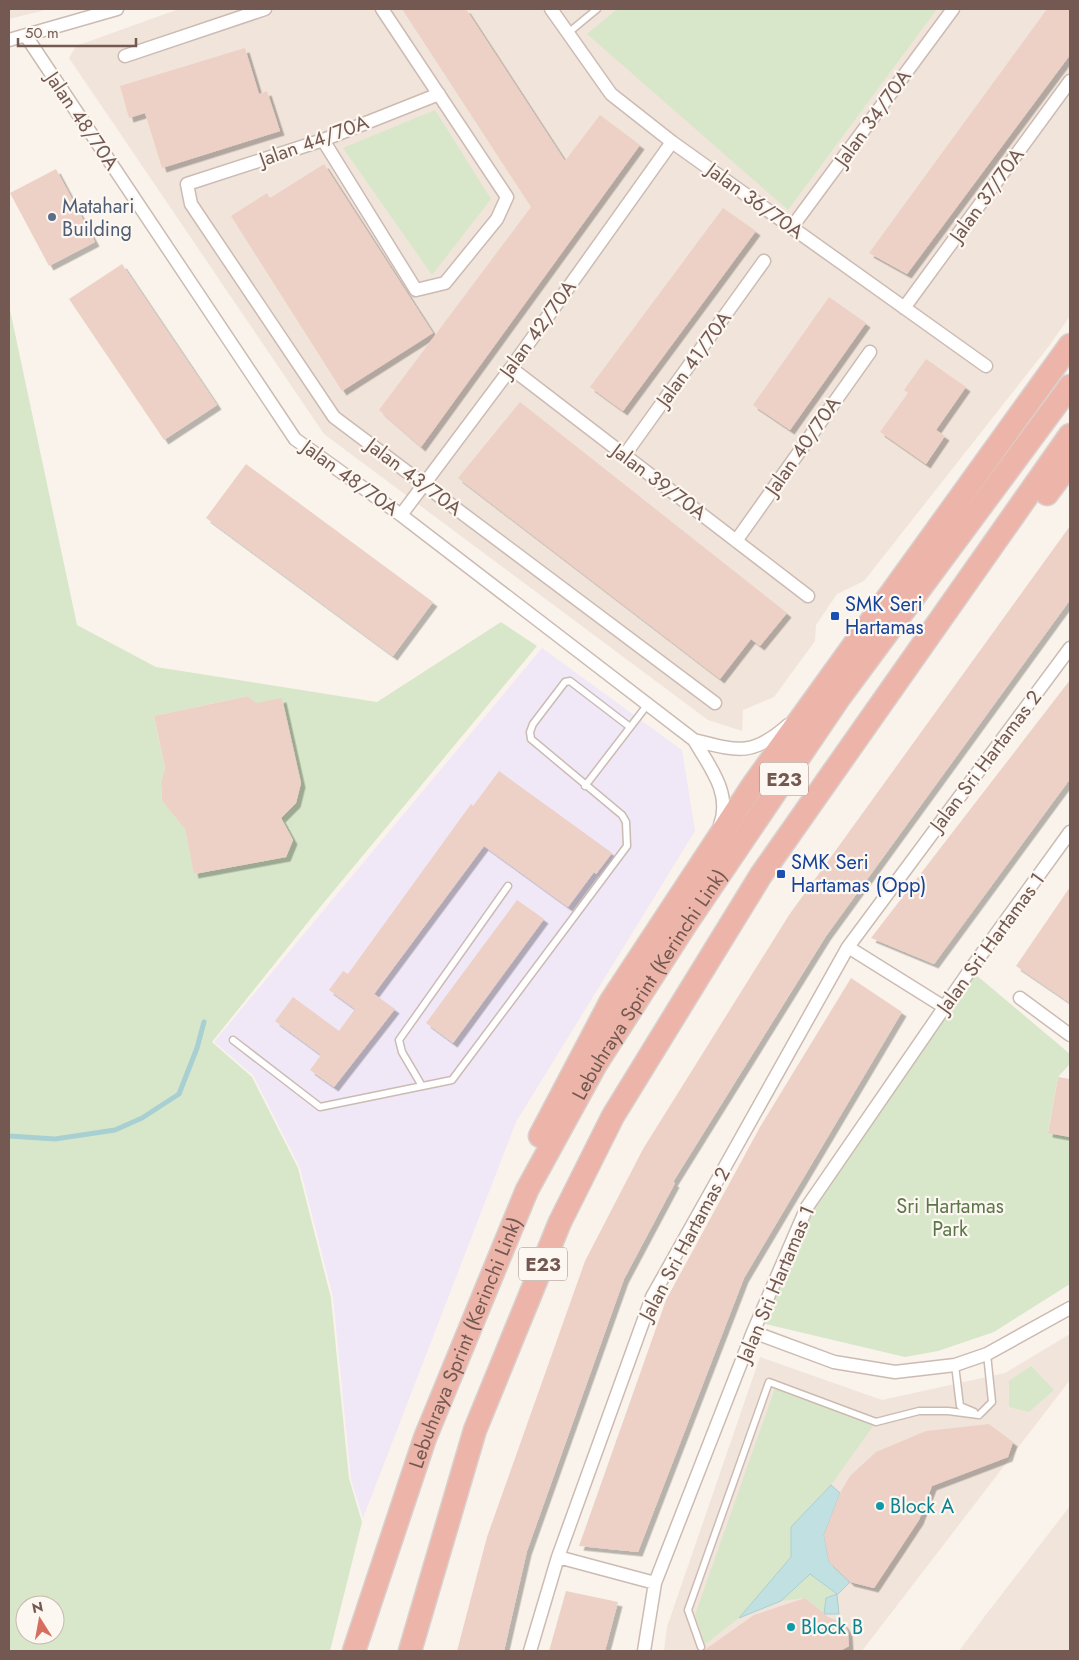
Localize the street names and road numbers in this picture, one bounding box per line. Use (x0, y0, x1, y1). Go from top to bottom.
street label: Jalan 48/70A (37, 63, 126, 177)
street label: Jalan 34/70A (826, 63, 919, 175)
street label: Jalan 44/70A (252, 108, 373, 175)
street label: Jalan 37/70A (941, 141, 1032, 251)
street label: Jalan 36/70A (698, 154, 810, 247)
street label: Jalan 42/70A (491, 274, 584, 386)
street label: Jalan 41/70A (648, 305, 739, 415)
street label: Jalan 40/70A (756, 390, 848, 504)
street label: Jalan 43/70A (358, 429, 469, 523)
street label: Jalan 48/70A (293, 431, 405, 524)
street label: Jalan 39/70A (603, 435, 713, 528)
street label: Jalan Sri Hartamas 2 (921, 684, 1049, 840)
road number: E23 (760, 762, 808, 796)
street label: Lebuhraya Sprint (Kerinchi Link) (565, 863, 734, 1105)
street label: Jalan Sri Hartamas 1 (928, 867, 1052, 1022)
street label: Jalan Sri Hartamas 2 (631, 1162, 738, 1329)
street label: Jalan Sri Hartamas 1 (729, 1201, 822, 1370)
street label: Lebuhraya Sprint (Kerinchi Link) (401, 1212, 529, 1472)
road number: E23 (519, 1248, 567, 1280)

